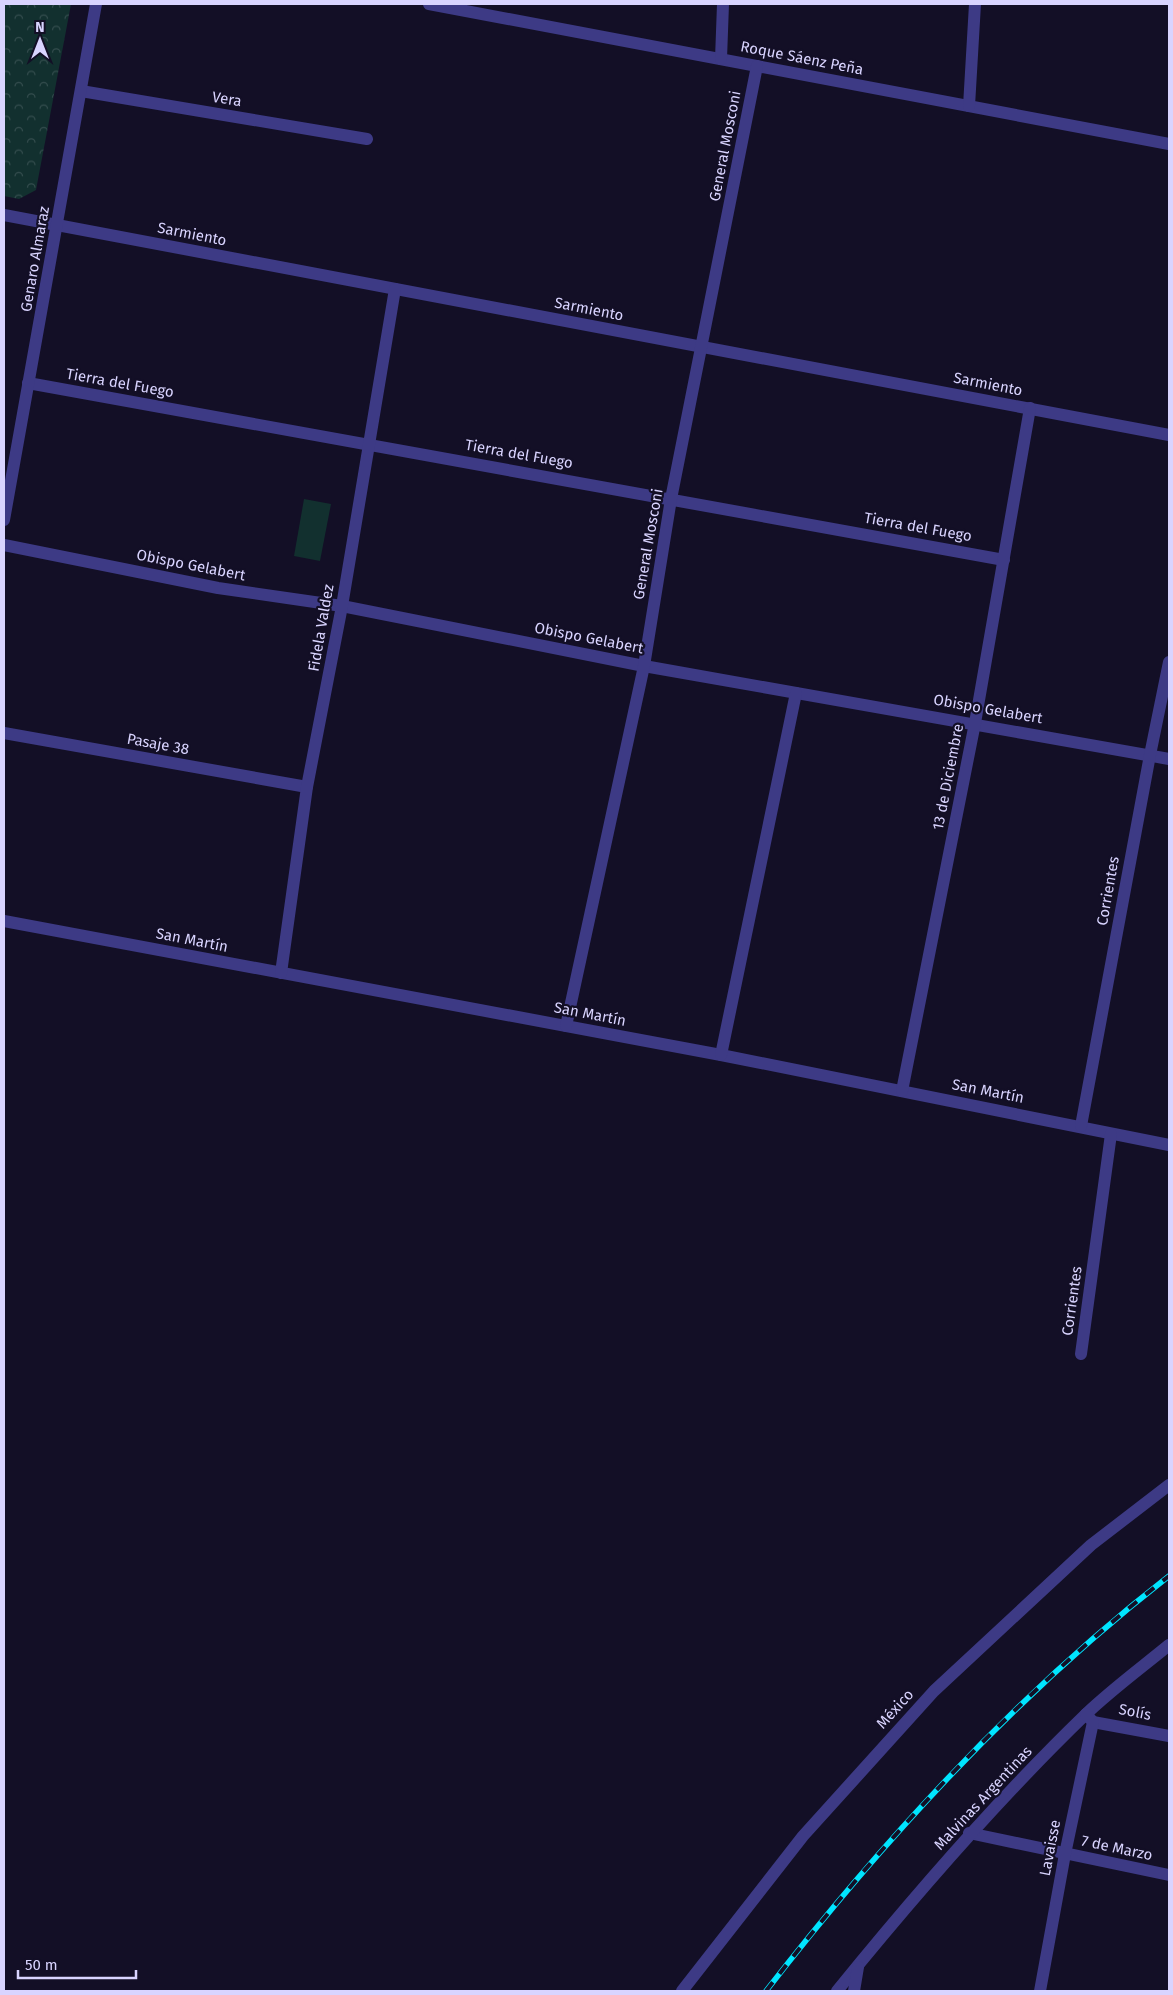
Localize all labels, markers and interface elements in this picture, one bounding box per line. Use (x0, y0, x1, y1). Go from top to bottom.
north arrow (15, 15, 65, 65)
text: N (35, 19, 45, 36)
street label: Roque Sáenz Peña (739, 37, 865, 79)
street label: Vera (211, 88, 243, 110)
street label: General Mosconi (705, 89, 745, 203)
street label: Genaro Almaraz (17, 204, 53, 313)
street label: Sarmiento (156, 218, 228, 250)
street label: Sarmiento (553, 293, 625, 325)
street label: Tierra del Fuego (65, 365, 175, 401)
street label: Sarmiento (952, 368, 1024, 400)
street label: Tierra del Fuego (464, 436, 574, 472)
street label: General Mosconi (629, 487, 667, 601)
street label: Tierra del Fuego (863, 509, 973, 545)
street label: Obispo Gelabert (135, 546, 248, 584)
street label: Fidela Valdez (304, 583, 338, 673)
street label: Obispo Gelabert (533, 619, 646, 657)
street label: Obispo Gelabert (932, 691, 1045, 728)
street label: 13 de Diciembre (929, 722, 967, 832)
street label: Pasaje 38 (125, 730, 191, 758)
street label: Corrientes (1093, 855, 1123, 927)
street label: San Martín (154, 924, 230, 956)
street label: San Martín (552, 998, 628, 1030)
street label: San Martín (950, 1075, 1026, 1107)
street label: Corrientes (1058, 1265, 1086, 1337)
street label: México (873, 1686, 917, 1732)
street label: Solís (1117, 1700, 1153, 1724)
street label: Malvinas Argentinas (930, 1742, 1036, 1854)
street label: Lavaisse (1036, 1818, 1064, 1878)
street label: 7 de Marzo (1080, 1832, 1154, 1864)
scale bar (18, 1948, 135, 1980)
text: 50 m (25, 1956, 58, 1974)

